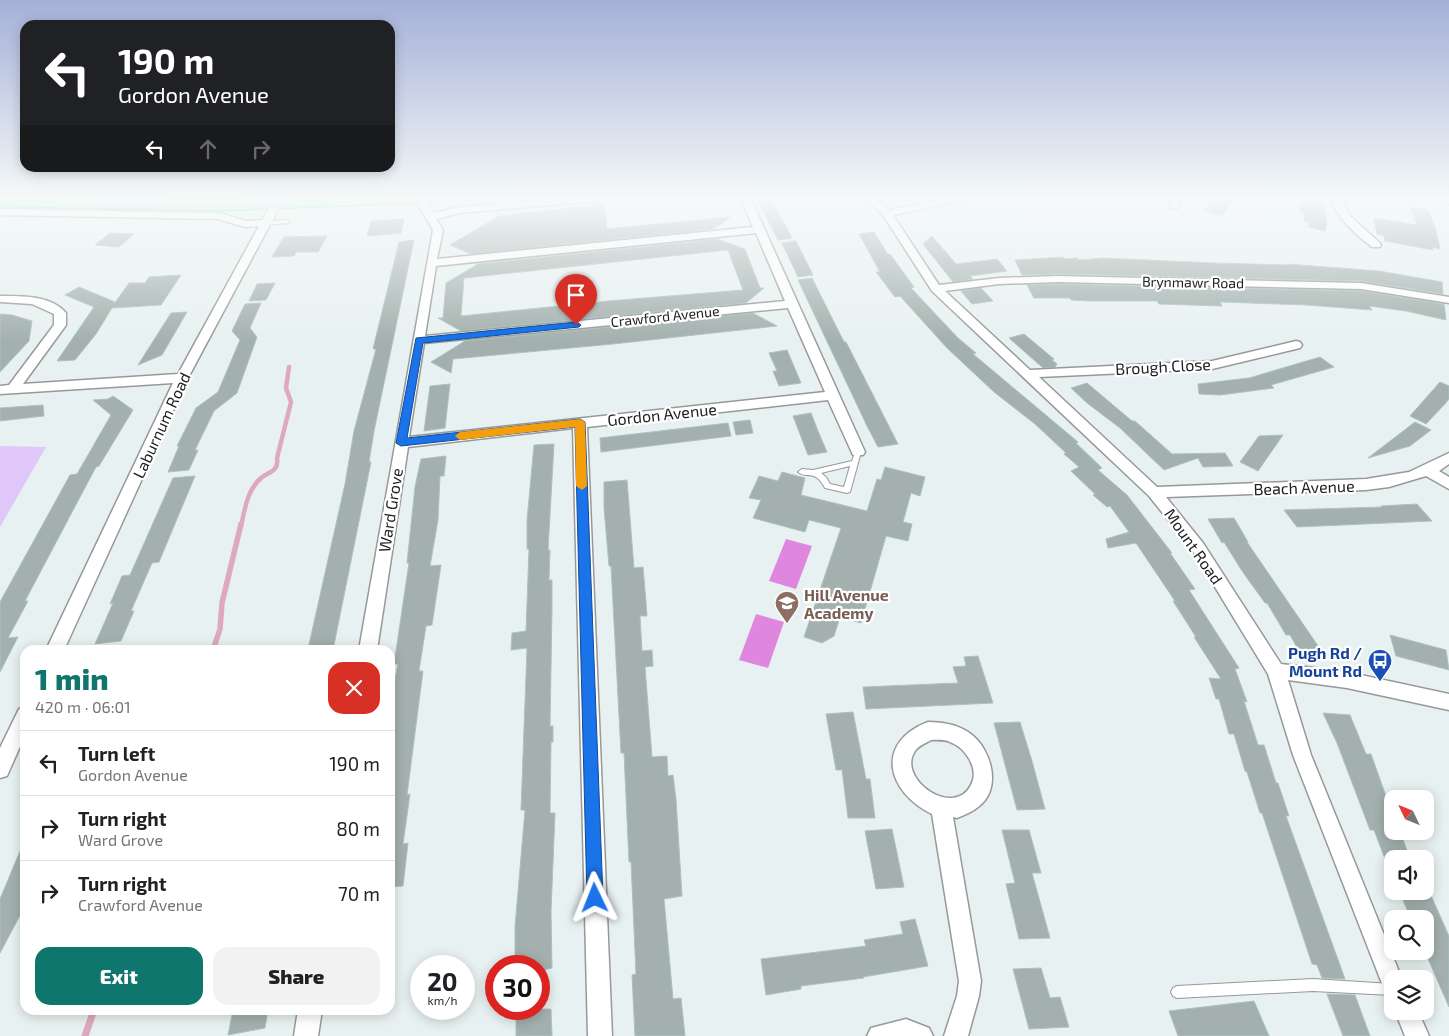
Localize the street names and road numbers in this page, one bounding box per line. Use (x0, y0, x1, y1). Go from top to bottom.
street label: Brynmawr Road (1142, 273, 1244, 291)
street label: Crawford Avenue (610, 302, 720, 330)
street label: Brough Close (1115, 354, 1211, 378)
street label: Laburnum Road (128, 369, 194, 481)
street label: Gordon Avenue (606, 399, 718, 429)
street label: Ward Grove (374, 467, 406, 553)
street label: Beach Avenue (1253, 476, 1355, 498)
street label: Mount Road (1161, 504, 1227, 588)

